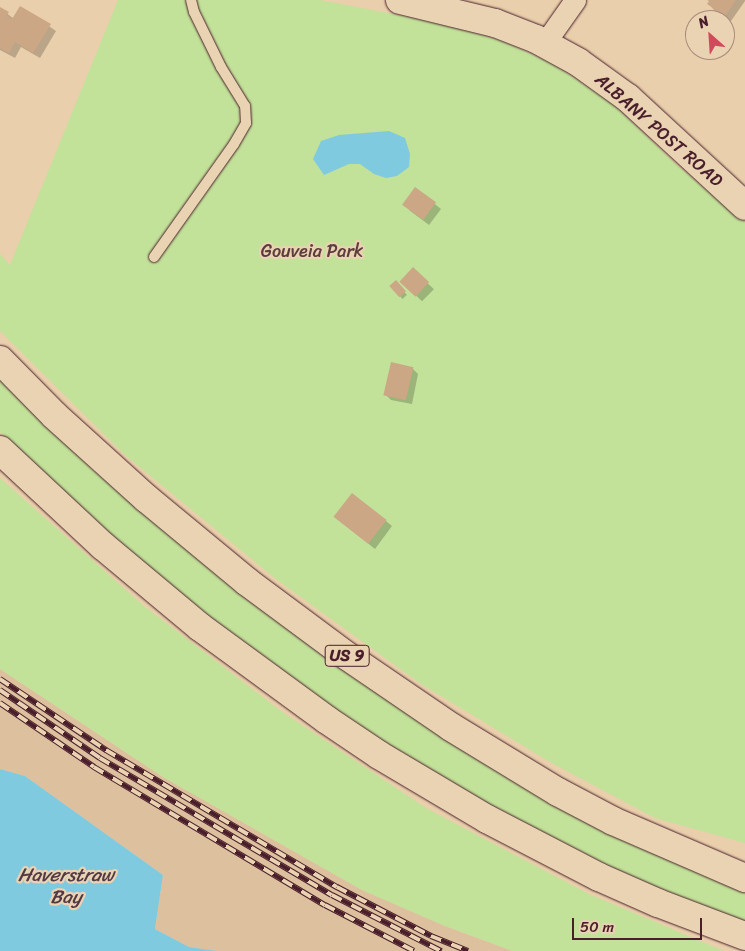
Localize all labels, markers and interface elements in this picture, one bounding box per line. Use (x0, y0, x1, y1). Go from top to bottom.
text: N (694, 9, 713, 35)
north arrow (685, 10, 735, 60)
street label: ALBANY POST ROAD (590, 68, 728, 192)
park label: Gouveia Park (261, 240, 363, 262)
road number: US 9 (324, 642, 370, 669)
water label: Haverstraw Bay (18, 864, 114, 908)
scale bar (575, 908, 705, 940)
text: 50 m (580, 914, 614, 940)

